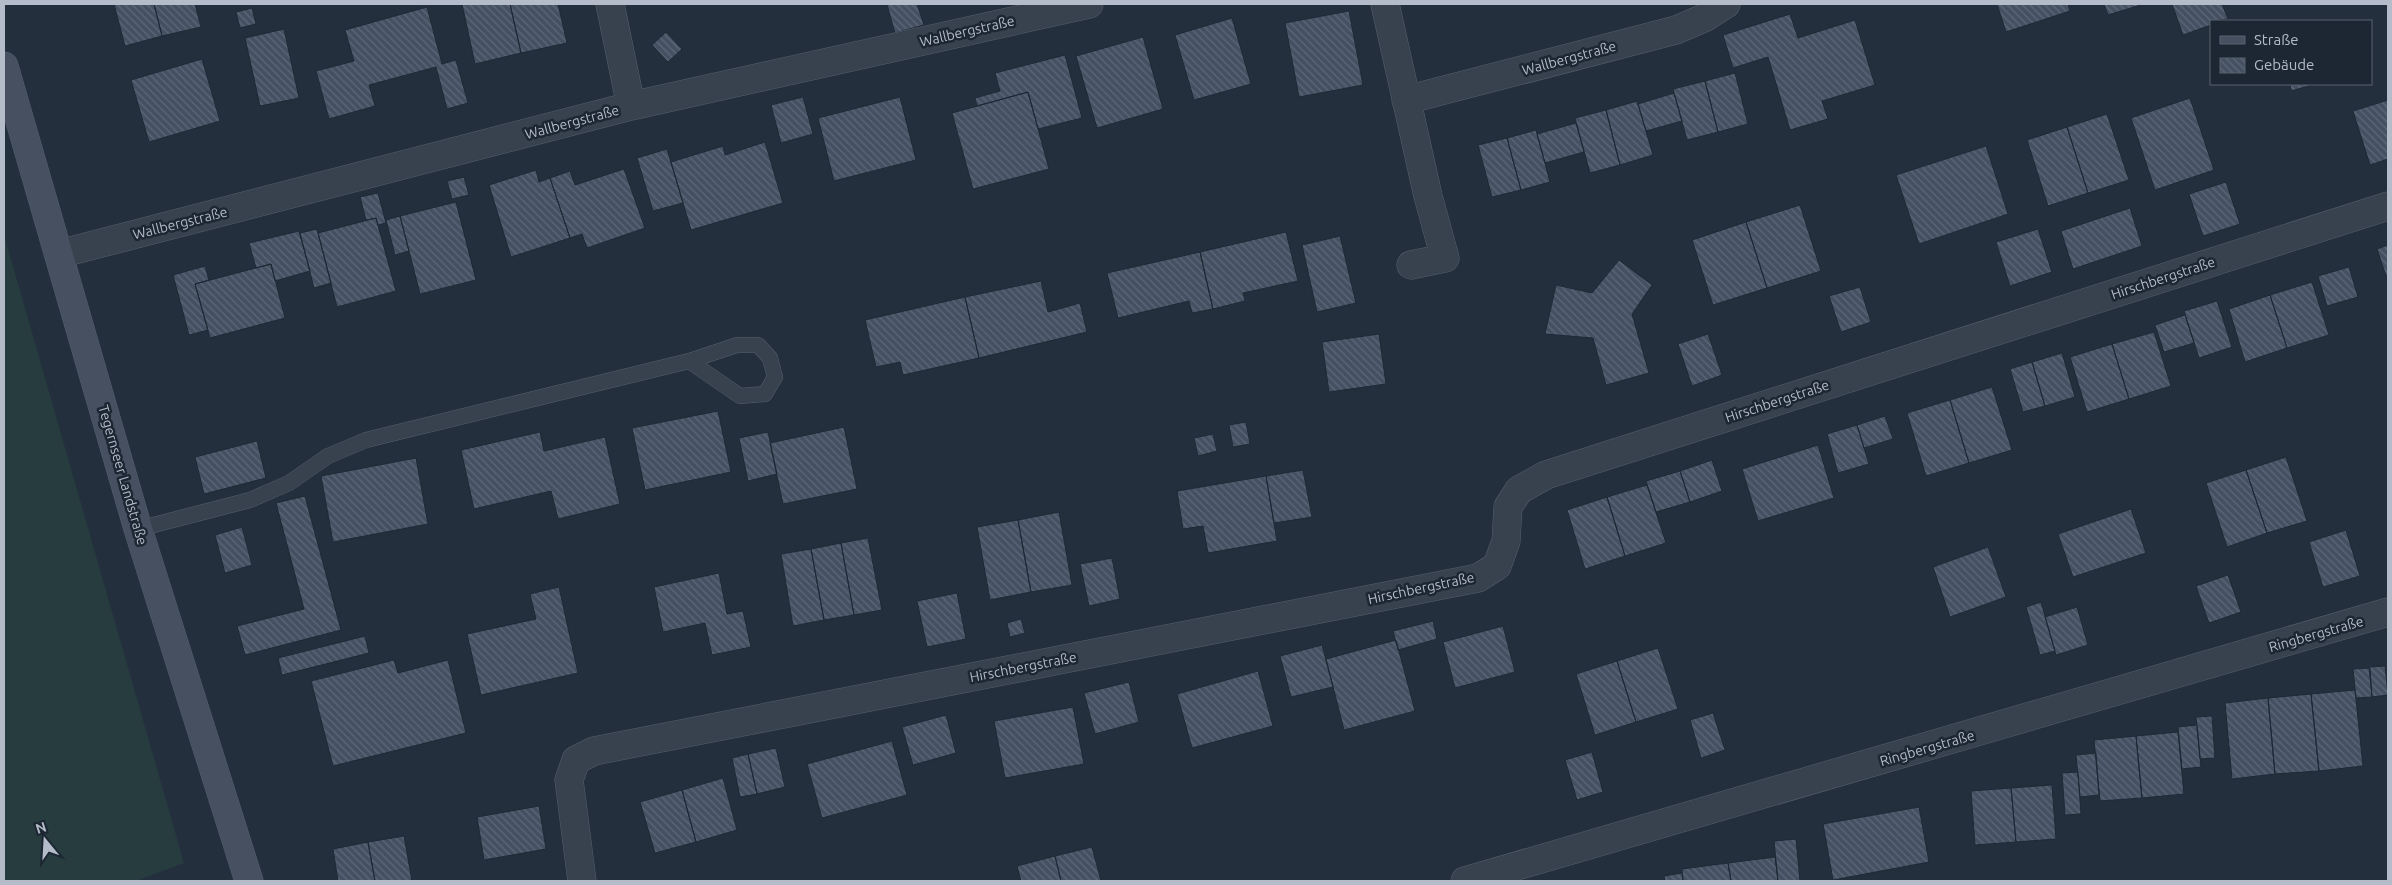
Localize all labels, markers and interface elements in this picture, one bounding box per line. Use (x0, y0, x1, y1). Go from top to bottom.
street label: Wallbergstraße (918, 12, 1016, 50)
legend (2210, 20, 2372, 85)
text: Straße (2254, 31, 2298, 48)
street label: Wallbergstraße (1520, 38, 1618, 78)
text: Gebäude (2254, 56, 2314, 73)
street label: Wallbergstraße (523, 102, 621, 142)
street label: Wallbergstraße (131, 204, 229, 242)
street label: Hirschbergstraße (2109, 254, 2217, 302)
street label: Hirschbergstraße (1723, 377, 1831, 425)
street label: Tegernseer Landstraße (95, 403, 151, 547)
street label: Hirschbergstraße (1366, 569, 1476, 607)
street label: Ringbergstraße (2267, 613, 2365, 655)
street label: Hirschbergstraße (968, 649, 1078, 685)
street label: Ringbergstraße (1878, 727, 1976, 769)
north arrow (20, 815, 70, 865)
text: N (34, 818, 48, 837)

